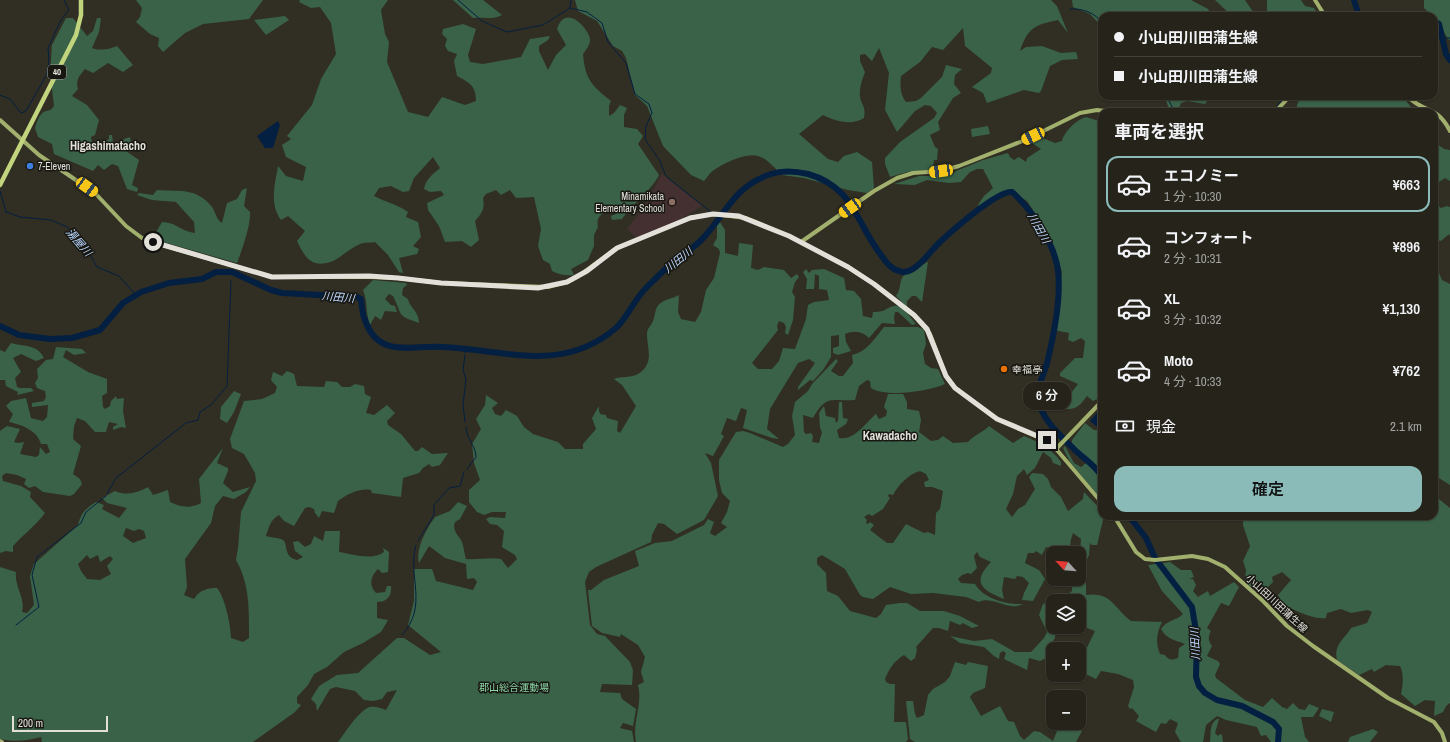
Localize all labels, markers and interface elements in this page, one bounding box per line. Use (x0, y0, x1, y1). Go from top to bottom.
text: 小山田川田蒲生線 (1138, 27, 1258, 48)
road number: 40 (48, 65, 66, 79)
text: 小山田川田蒲生線 (1138, 66, 1258, 87)
text: 車両を選択 (1114, 119, 1204, 144)
car (1020, 125, 1046, 147)
district label: Higashimatacho (70, 138, 146, 154)
place label: 7-Eleven (38, 160, 70, 173)
marker: 7-Eleven (25, 161, 35, 171)
car (928, 163, 954, 179)
text: エコノミー (1164, 165, 1239, 186)
icon: car (1116, 166, 1152, 202)
text: ¥663 (1393, 174, 1420, 195)
car (74, 175, 100, 199)
text: 1 分 · 10:30 (1164, 188, 1221, 205)
place label: Minamikata Elementary School (595, 190, 664, 215)
car (837, 196, 863, 220)
marker: Minamikata Elementary School (667, 197, 677, 207)
water label: 川田川 (1025, 210, 1054, 247)
water label: 湯屋川 (63, 225, 96, 260)
text: コンフォート (1164, 227, 1254, 248)
icon: car (1116, 228, 1152, 264)
route start (144, 233, 162, 251)
text: ¥896 (1393, 236, 1420, 257)
water label: 川田川 (661, 244, 696, 276)
text: 2 分 · 10:31 (1164, 250, 1221, 267)
text: XL (1164, 288, 1180, 309)
water label: 川田川 (321, 289, 356, 305)
icon: car (1116, 290, 1152, 326)
text: ¥1,130 (1382, 298, 1420, 319)
text: 3 分 · 10:32 (1164, 311, 1221, 328)
text: Moto (1164, 350, 1193, 371)
icon: car (1116, 352, 1152, 388)
text: ¥762 (1393, 360, 1420, 381)
place label: 幸福亭 (1012, 363, 1042, 376)
marker: 幸福亭 (999, 364, 1009, 374)
text: 4 分 · 10:33 (1164, 373, 1221, 390)
callout: 6 分 (1023, 382, 1071, 410)
text: 6 分 (1036, 387, 1058, 404)
icon: cash (1114, 415, 1136, 437)
text: 現金 (1146, 416, 1176, 437)
text: 2.1 km (1390, 418, 1422, 435)
district label: Kawadacho (863, 428, 917, 444)
route end (1038, 431, 1056, 449)
button: 確定 (1114, 466, 1422, 512)
north arrow (1046, 546, 1086, 586)
map controls (1046, 546, 1086, 730)
street label: 小山田川田蒲生線 (1243, 571, 1310, 635)
button: layers (1046, 594, 1086, 634)
water label: 川田川 (1187, 626, 1203, 661)
button: + (1046, 642, 1086, 682)
park label: 郡山総合運動場 (479, 681, 549, 694)
button: − (1046, 690, 1086, 730)
scale bar (12, 714, 108, 733)
text: 200 m (18, 716, 43, 730)

